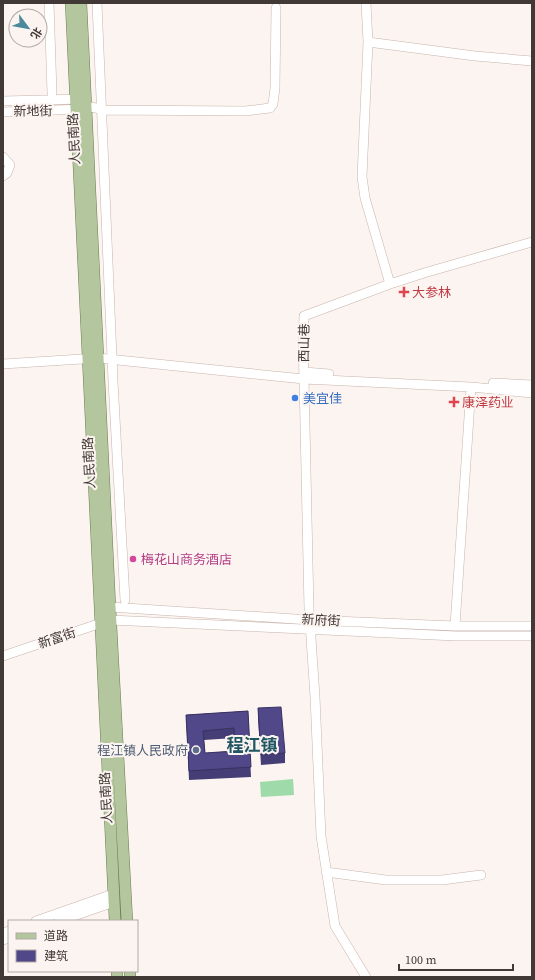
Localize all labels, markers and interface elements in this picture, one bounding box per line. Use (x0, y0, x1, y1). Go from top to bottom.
north arrow (8, 8, 48, 48)
text: 北 (27, 24, 45, 42)
street label: 新地街 (13, 102, 53, 120)
street label: 人民南路 (64, 113, 84, 165)
place label: 大参林 (412, 284, 451, 301)
marker: 大参林 (399, 287, 409, 297)
street label: 西山巷 (295, 323, 313, 363)
place label: 美宜佳 (303, 390, 342, 407)
marker: 美宜佳 (290, 393, 300, 403)
place label: 康泽药业 (462, 394, 514, 411)
marker: 康泽药业 (449, 397, 459, 407)
street label: 人民南路 (79, 437, 99, 489)
place label: 梅花山商务酒店 (141, 551, 232, 568)
marker: 梅花山商务酒店 (128, 554, 138, 564)
street label: 新府街 (301, 610, 341, 630)
street label: 新富街 (36, 624, 78, 652)
district label: 程江镇 (227, 733, 278, 757)
place label: 程江镇人民政府 (97, 742, 188, 759)
marker: 程江镇人民政府 (191, 745, 201, 755)
street label: 人民南路 (96, 772, 116, 824)
legend (8, 920, 138, 972)
text: 道路 (44, 928, 68, 944)
scale bar (399, 946, 513, 972)
text: 建筑 (44, 948, 68, 964)
text: 100 m (405, 952, 437, 968)

